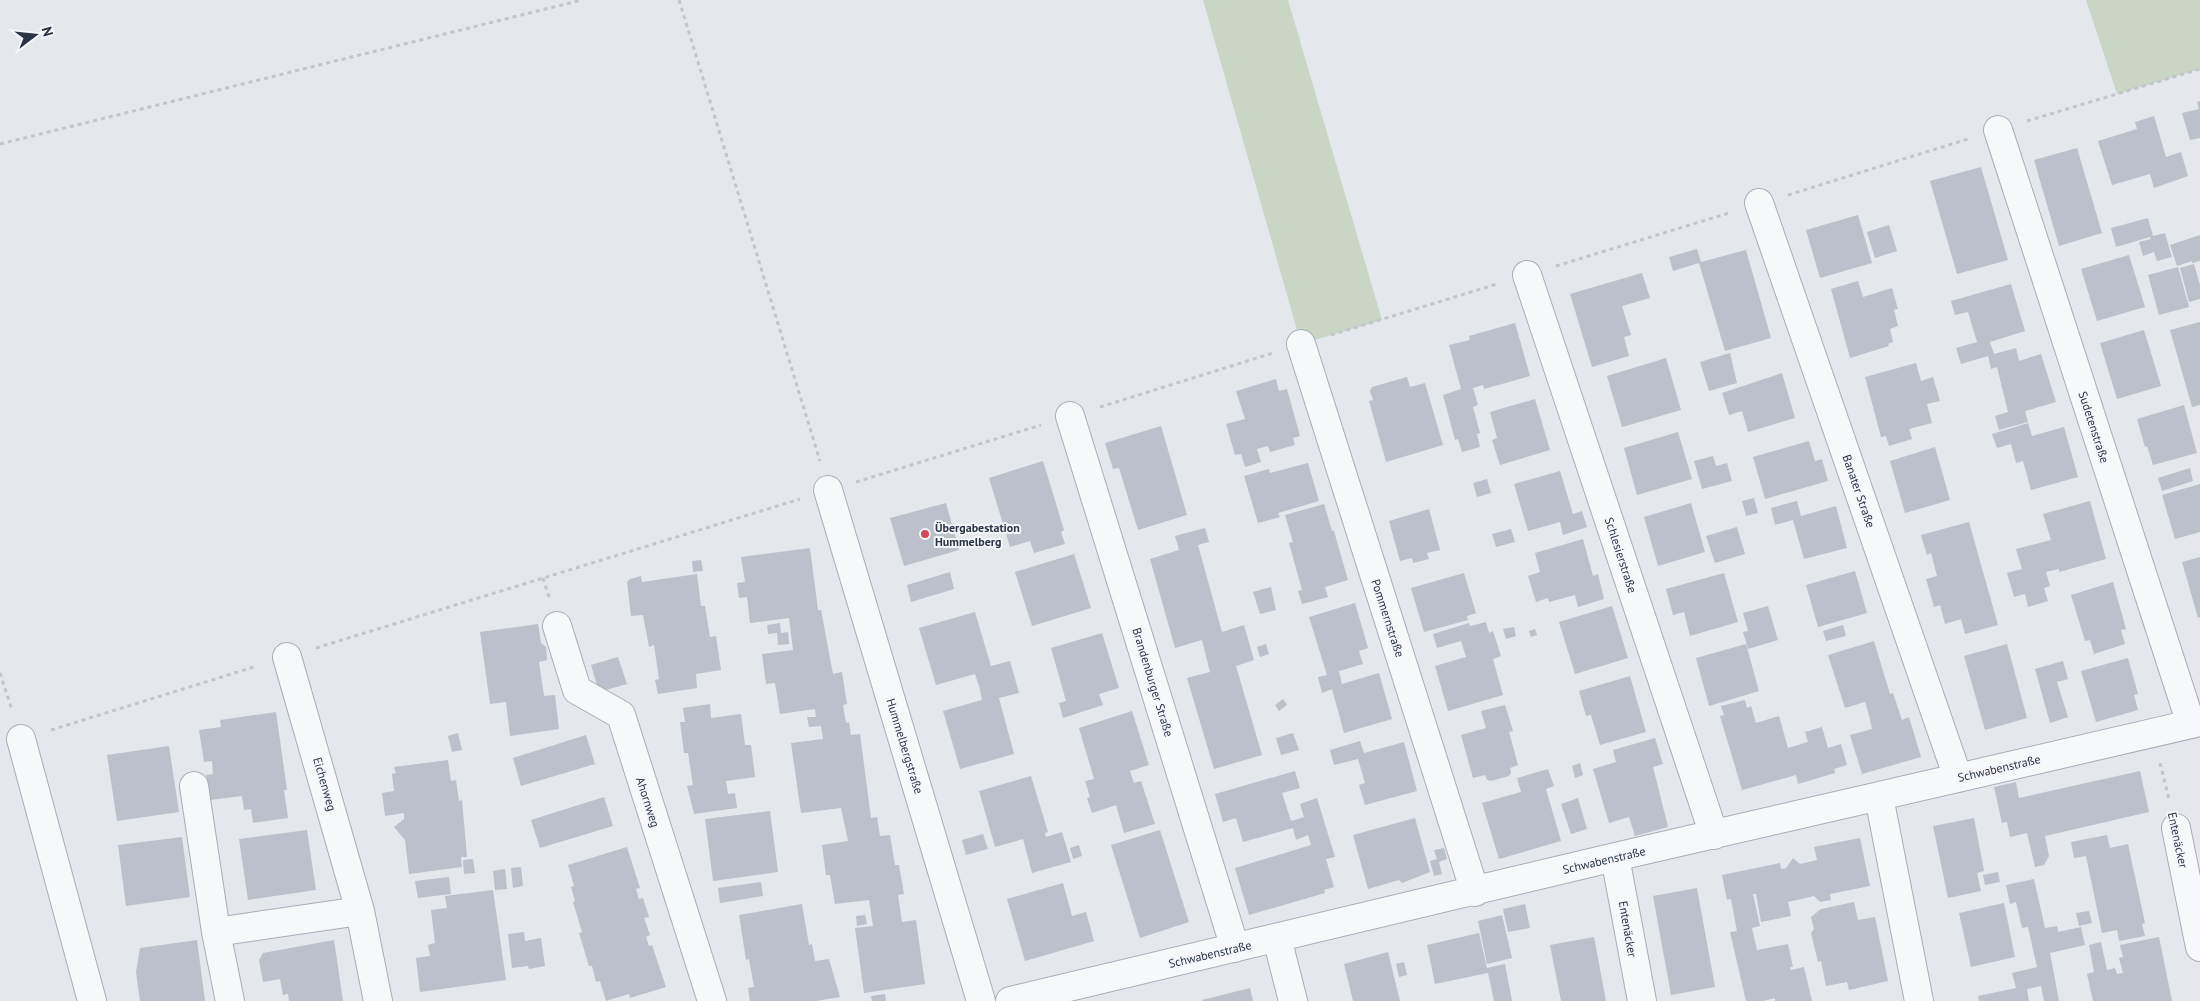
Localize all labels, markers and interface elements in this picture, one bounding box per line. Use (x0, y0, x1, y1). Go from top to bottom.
north arrow (10, 10, 60, 60)
text: N (38, 25, 57, 38)
street label: Sudetenstraße (2075, 389, 2113, 465)
street label: Banater Straße (1839, 452, 1879, 530)
street label: Schlesierstraße (1602, 515, 1640, 595)
place label: Übergabestation Hummelberg (935, 520, 1020, 549)
marker: Übergabestation Hummelberg (919, 528, 931, 540)
street label: Pommernstraße (1368, 577, 1408, 659)
street label: Brandenburger Straße (1129, 626, 1177, 738)
street label: Hummelbergstraße (883, 696, 927, 796)
street label: Schwabenstraße (1956, 751, 2042, 785)
street label: Eichenweg (310, 755, 340, 813)
street label: Ahornweg (633, 775, 663, 829)
street label: Entenäcker (2165, 811, 2191, 869)
street label: Schwabenstraße (1561, 843, 1647, 877)
street label: Entenäcker (1616, 900, 1640, 958)
street label: Schwabenstraße (1167, 937, 1253, 971)

